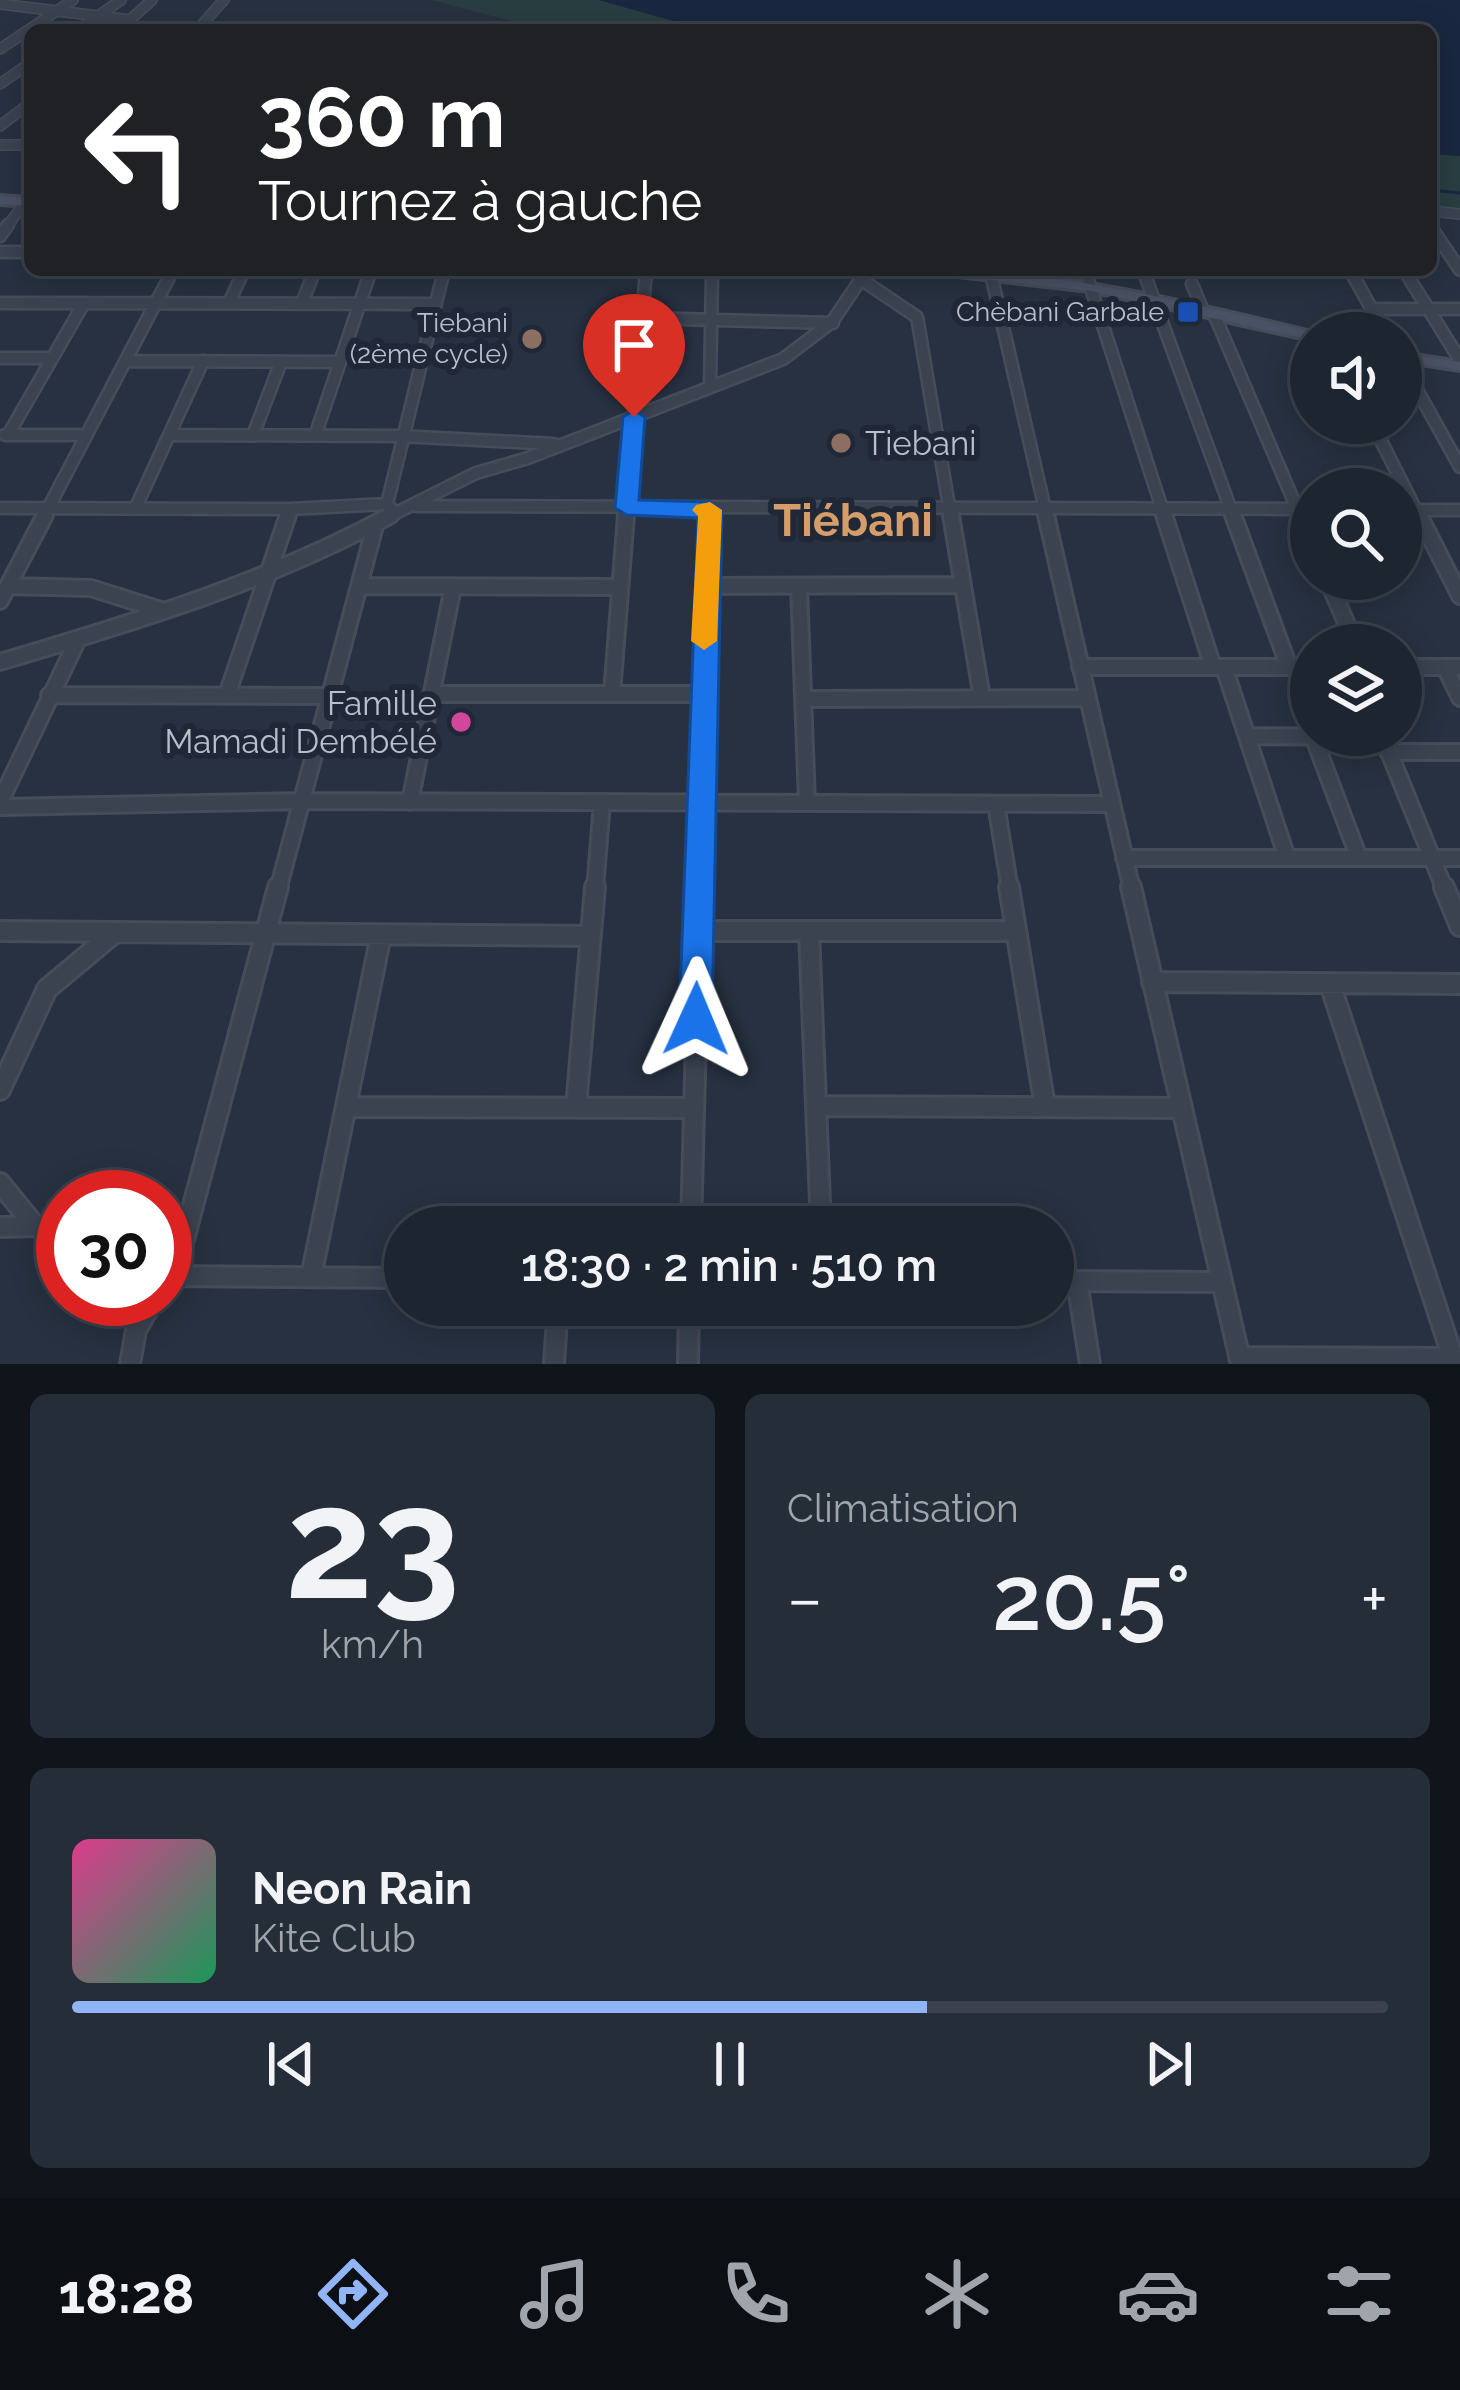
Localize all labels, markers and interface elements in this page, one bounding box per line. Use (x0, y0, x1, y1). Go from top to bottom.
text: 360 m (258, 68, 506, 167)
icon: left (60, 72, 216, 228)
text: Tournez à gauche (258, 169, 702, 233)
pin (583, 294, 685, 417)
place label: Chèbani Garbale (956, 296, 1164, 327)
marker: Chèbani Garbale (1175, 299, 1201, 325)
place label: Tiebani (2ème cycle) (350, 307, 508, 369)
icon: arrive (601, 312, 667, 378)
map controls (1290, 312, 1422, 756)
button: sound (1290, 312, 1422, 444)
marker: Tiebani (2ème cycle) (519, 326, 545, 352)
place label: Tiebani (865, 424, 976, 463)
marker: Tiebani (828, 430, 854, 456)
button: search (1290, 468, 1422, 600)
district label: Tiébani (773, 494, 933, 547)
button: layers (1290, 624, 1422, 756)
place label: Famille Mamadi Dembélé (164, 684, 437, 761)
marker: Famille Mamadi Dembélé (448, 709, 474, 735)
position arrow (633, 956, 759, 1082)
speed limit sign: 30 (36, 1170, 192, 1326)
text: 18:30 · 2 min · 510 m (521, 1239, 937, 1292)
text: 23 (285, 1451, 460, 1635)
text: Climatisation (787, 1485, 1019, 1531)
text: 20.5° (992, 1545, 1191, 1651)
text: − (787, 1560, 823, 1637)
text: + (1361, 1560, 1388, 1637)
text: km/h (321, 1621, 424, 1667)
text: Neon Rain (252, 1862, 472, 1915)
text: Kite Club (252, 1915, 416, 1961)
icon: previous (258, 2031, 324, 2097)
icon: pause (697, 2031, 763, 2097)
icon: next (1136, 2031, 1202, 2097)
icon: directions (311, 2252, 395, 2336)
icon: music (513, 2252, 597, 2336)
icon: phone (714, 2252, 798, 2336)
icon: climate (915, 2252, 999, 2336)
icon: car (1116, 2252, 1200, 2336)
icon: filters (1317, 2252, 1401, 2336)
text: 18:28 (59, 2262, 194, 2326)

